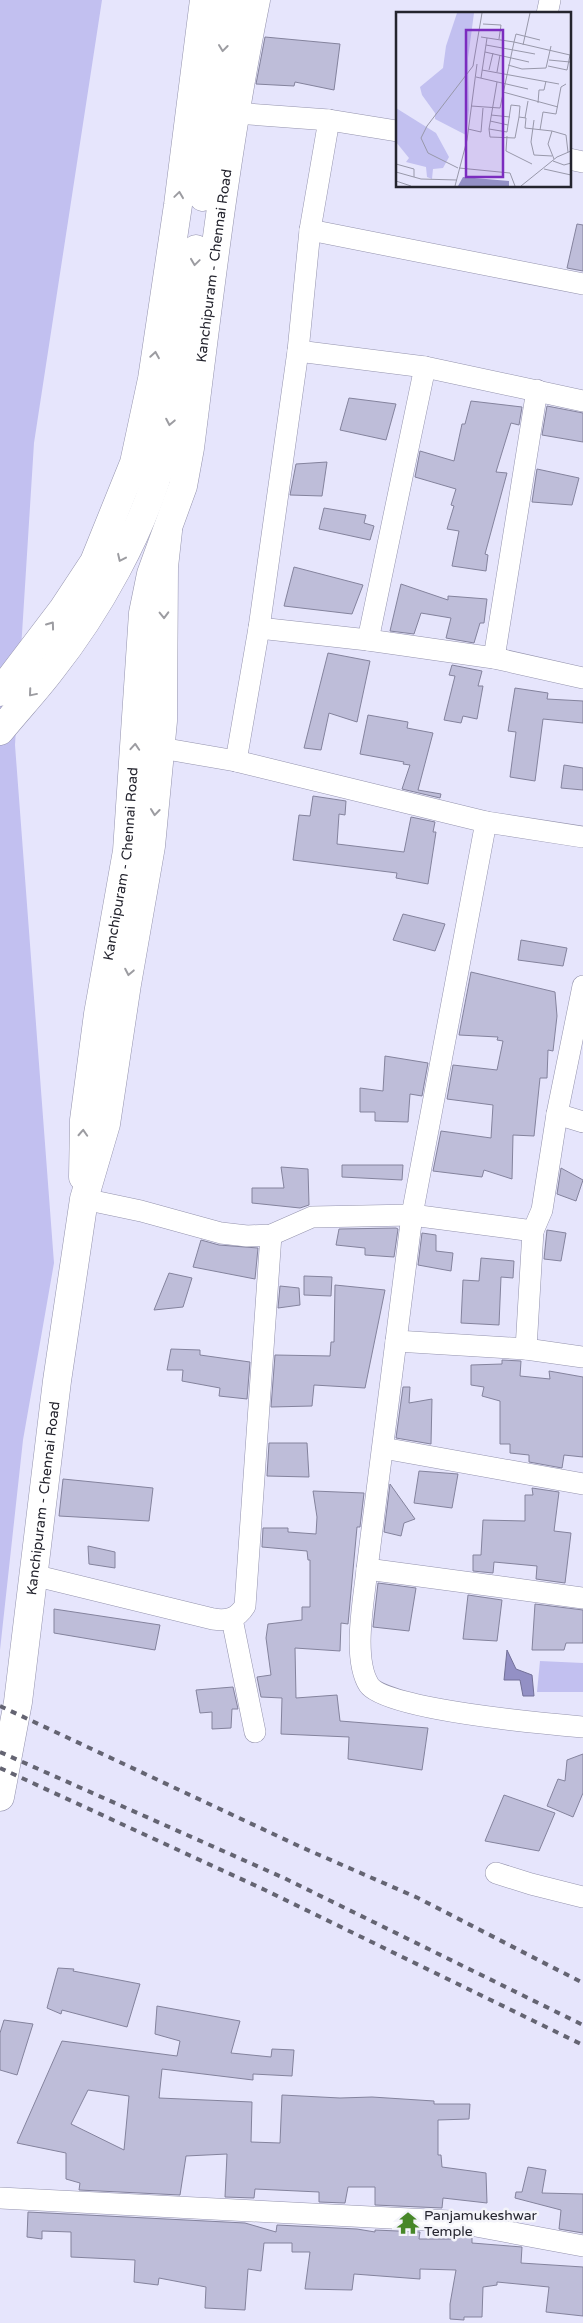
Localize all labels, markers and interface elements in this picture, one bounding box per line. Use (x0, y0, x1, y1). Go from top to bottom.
inset map (396, 12, 570, 188)
one-way arrow (218, 45, 229, 53)
street label: Kanchipuram - Chennai Road (192, 168, 235, 363)
one-way arrow (174, 190, 184, 199)
one-way arrow (190, 257, 200, 266)
one-way arrow (150, 351, 160, 360)
one-way arrow (165, 418, 175, 427)
one-way arrow (117, 553, 128, 562)
one-way arrow (159, 612, 169, 619)
one-way arrow (45, 621, 54, 631)
one-way arrow (29, 687, 37, 696)
one-way arrow (129, 742, 140, 750)
street label: Kanchipuram - Chennai Road (99, 766, 141, 962)
one-way arrow (150, 808, 161, 816)
one-way arrow (124, 968, 134, 977)
one-way arrow (77, 1129, 88, 1137)
street label: Kanchipuram - Chennai Road (23, 1400, 63, 1596)
place label: Panjamukeshwar Temple (424, 2207, 538, 2240)
temple icon: Panjamukeshwar Temple (395, 2210, 421, 2236)

